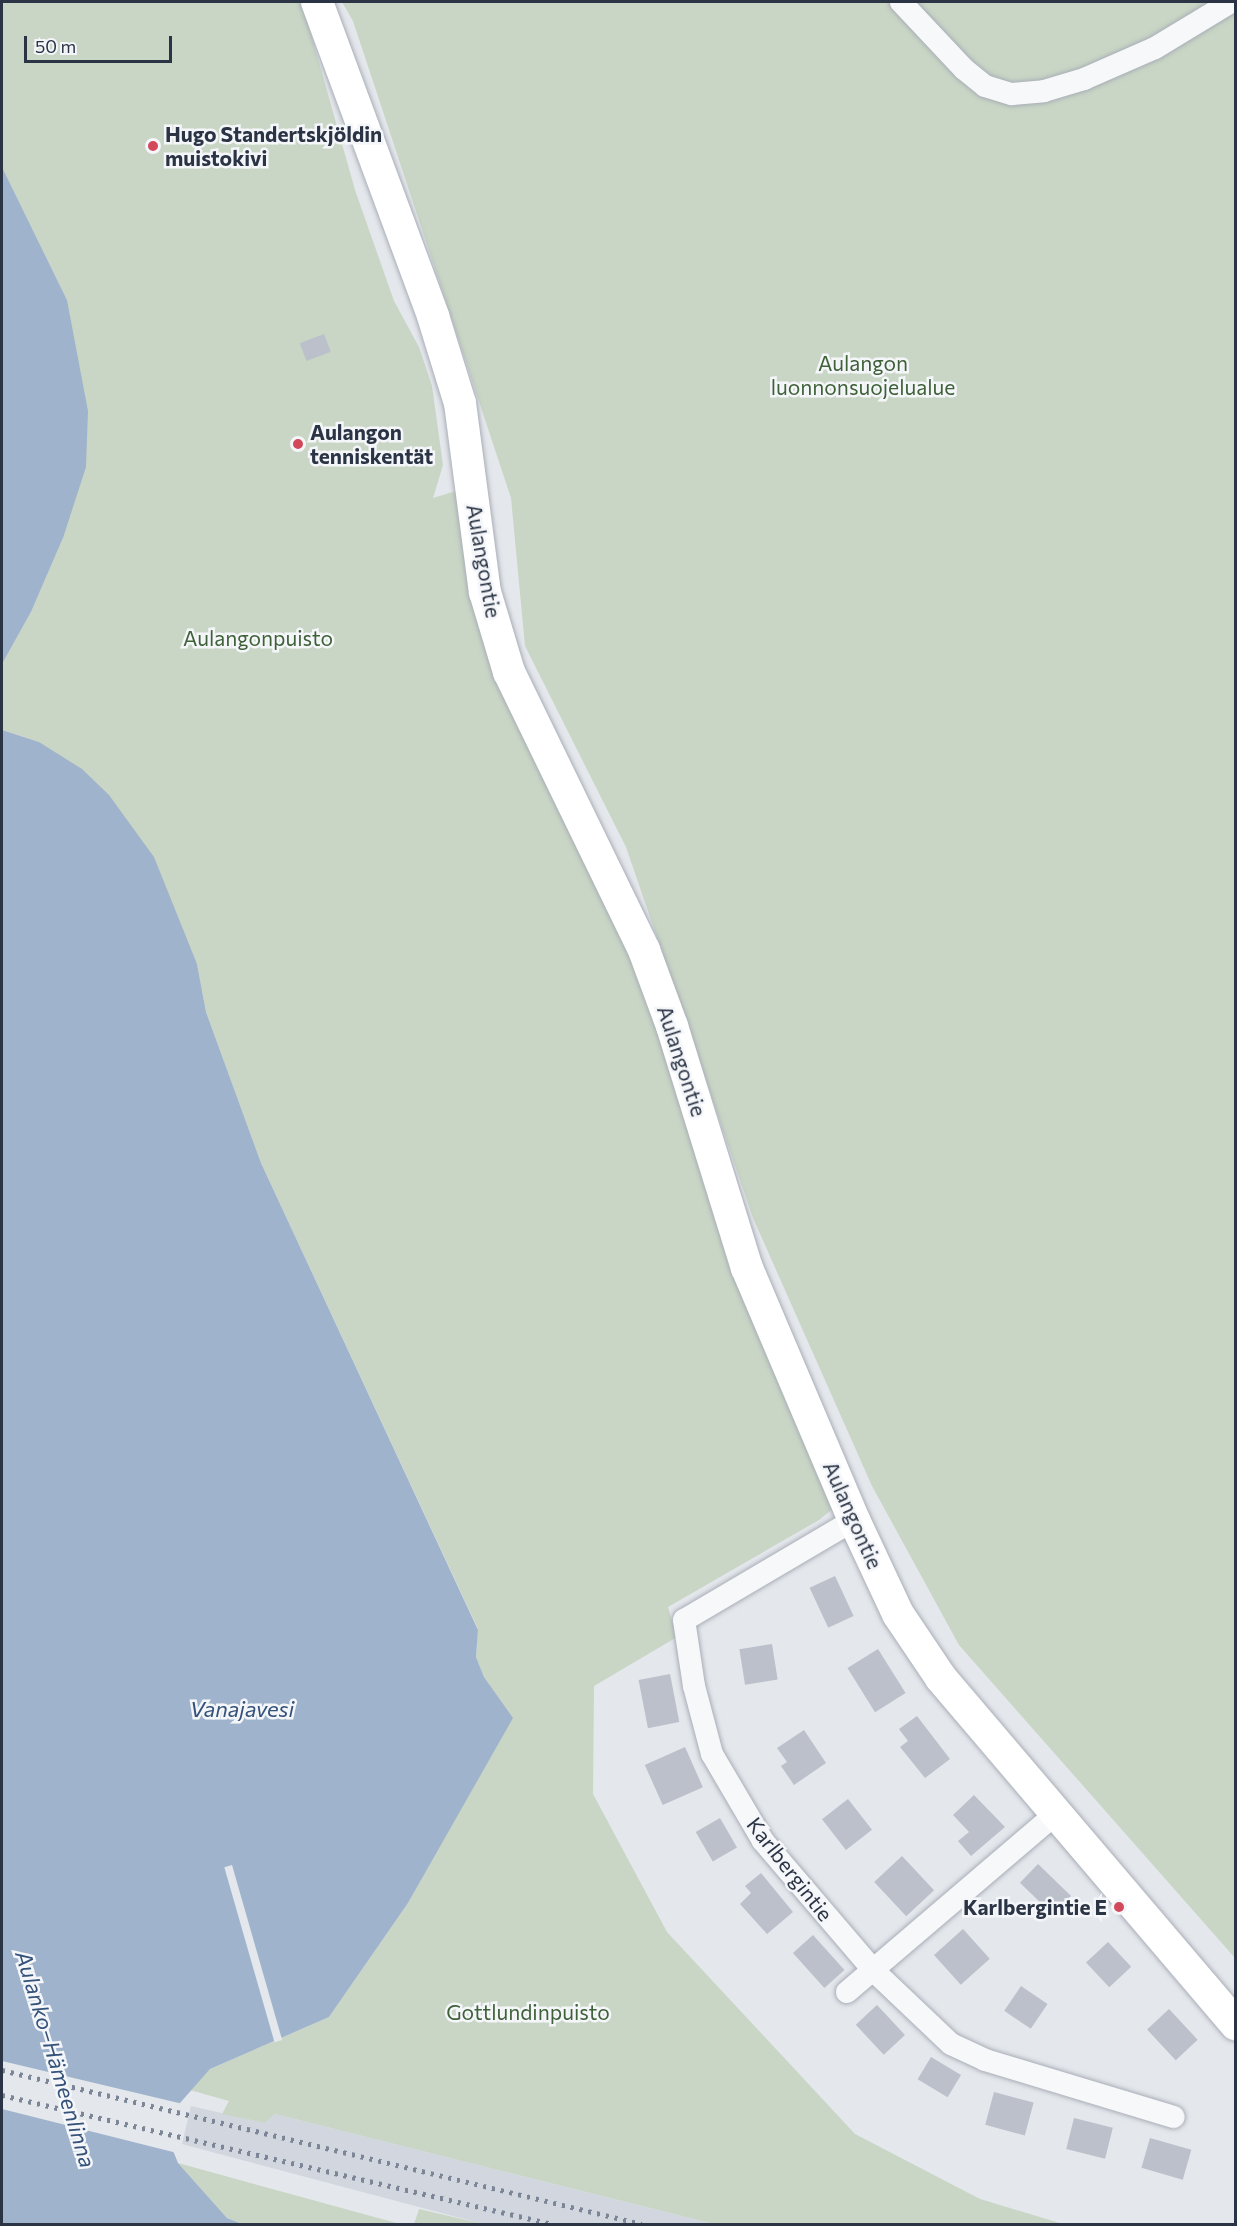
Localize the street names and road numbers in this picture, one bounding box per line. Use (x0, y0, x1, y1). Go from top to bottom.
street label: Aulangontie (462, 502, 506, 620)
street label: Aulangontie (652, 1002, 712, 1120)
street label: Aulangontie (818, 1457, 888, 1573)
street label: Karlbergintie (742, 1812, 838, 1926)

